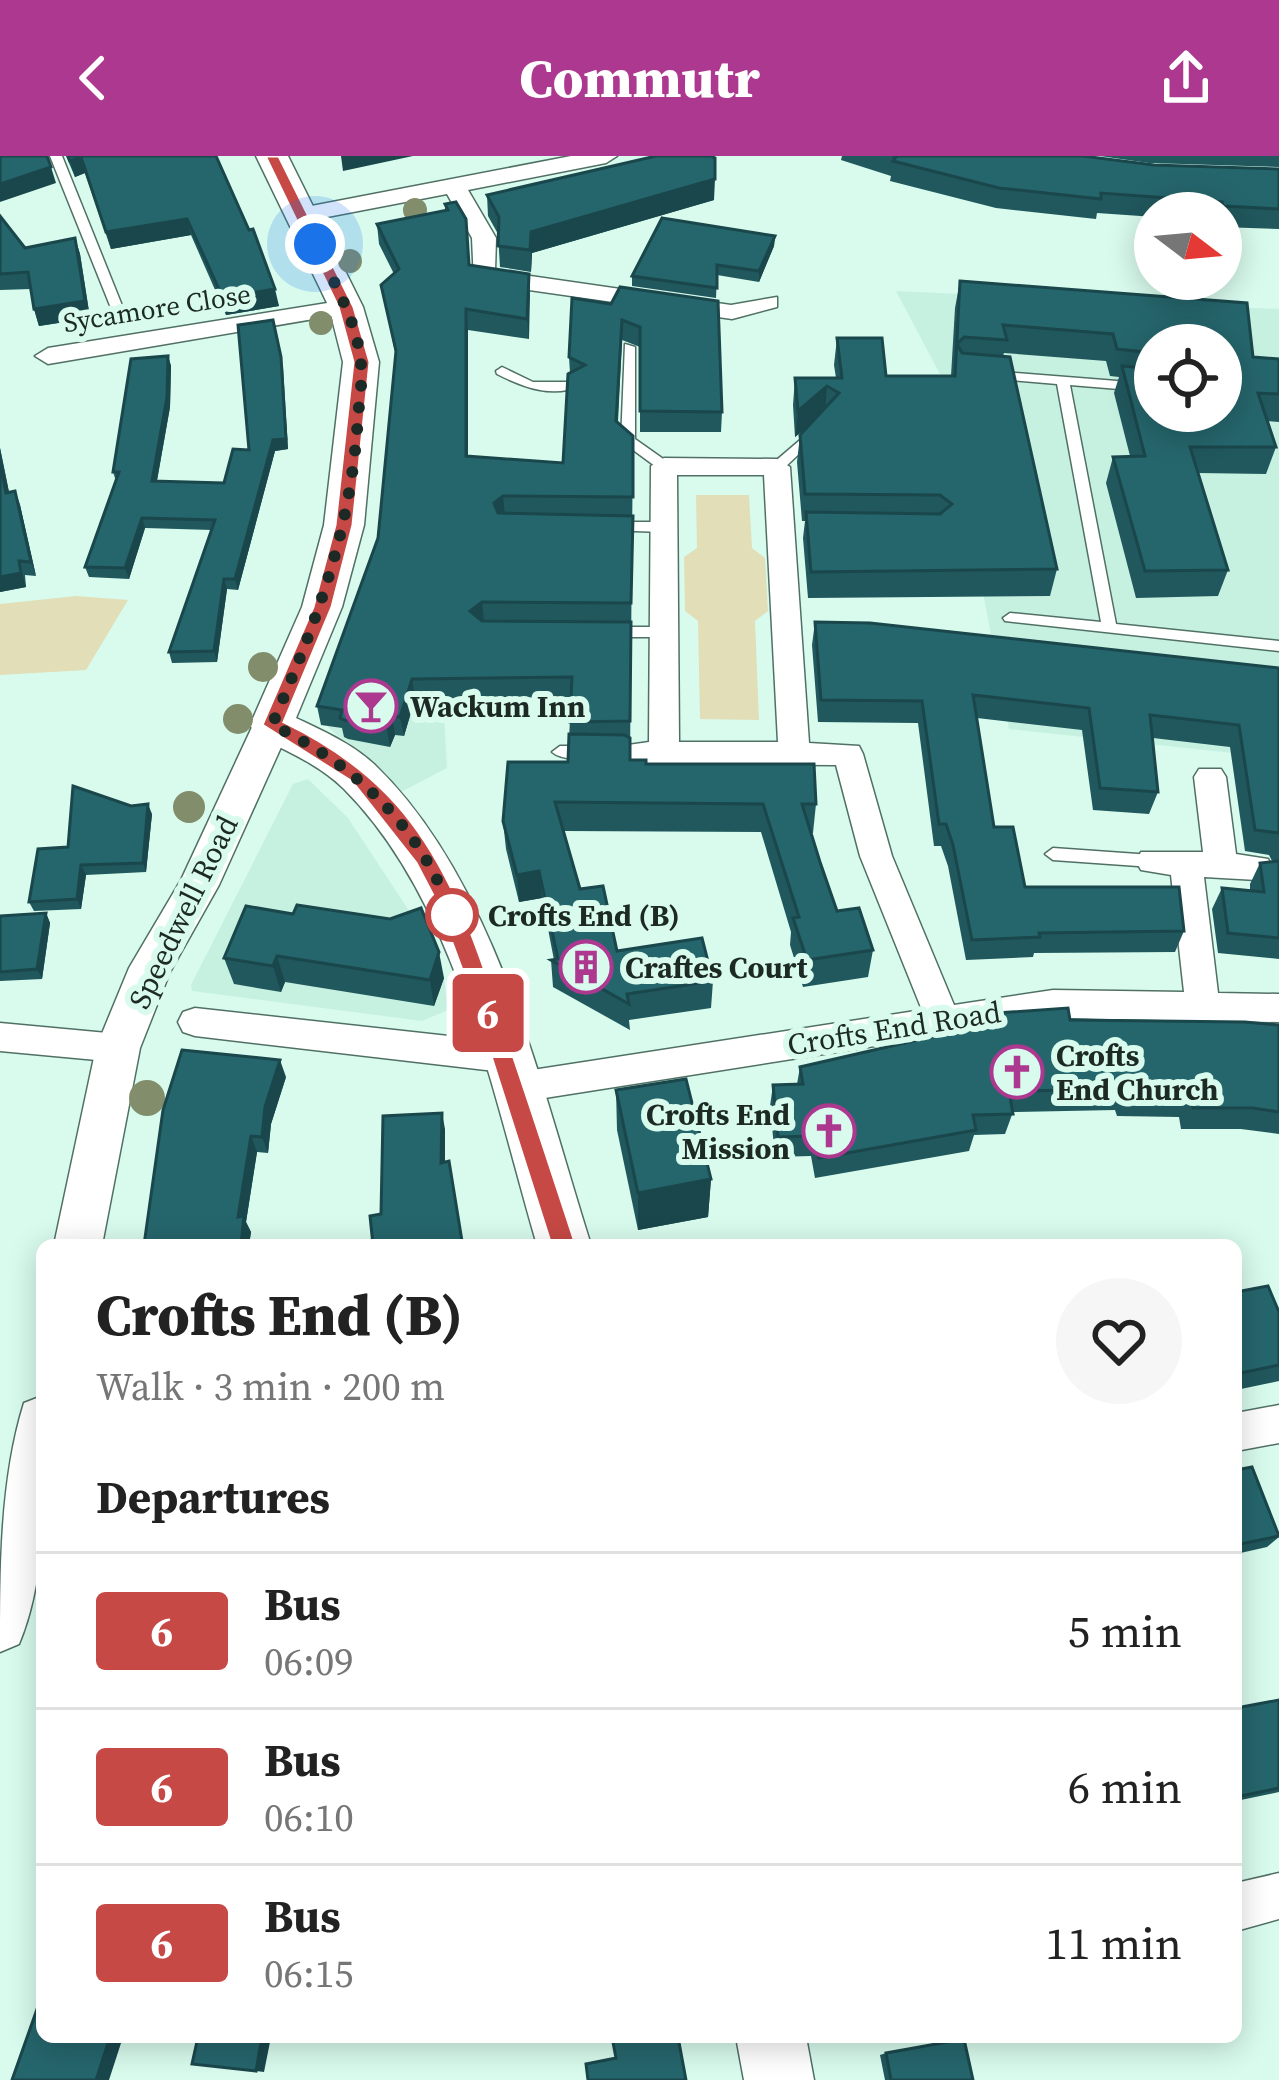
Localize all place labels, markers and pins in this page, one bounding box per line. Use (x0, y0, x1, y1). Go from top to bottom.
bar icon: Wackum Inn (343, 678, 399, 734)
place label: Wackum Inn (410, 686, 585, 727)
marker: Crofts End (B) (427, 890, 477, 940)
place label: Crofts End (B) (488, 895, 680, 936)
building icon: Craftes Court (558, 939, 614, 995)
place label: Craftes Court (625, 947, 808, 988)
place label: Crofts End Church (1056, 1035, 1218, 1110)
church icon: Crofts End Church (989, 1044, 1045, 1100)
place label: Crofts End Mission (646, 1094, 790, 1169)
church icon: Crofts End Mission (801, 1103, 857, 1159)

